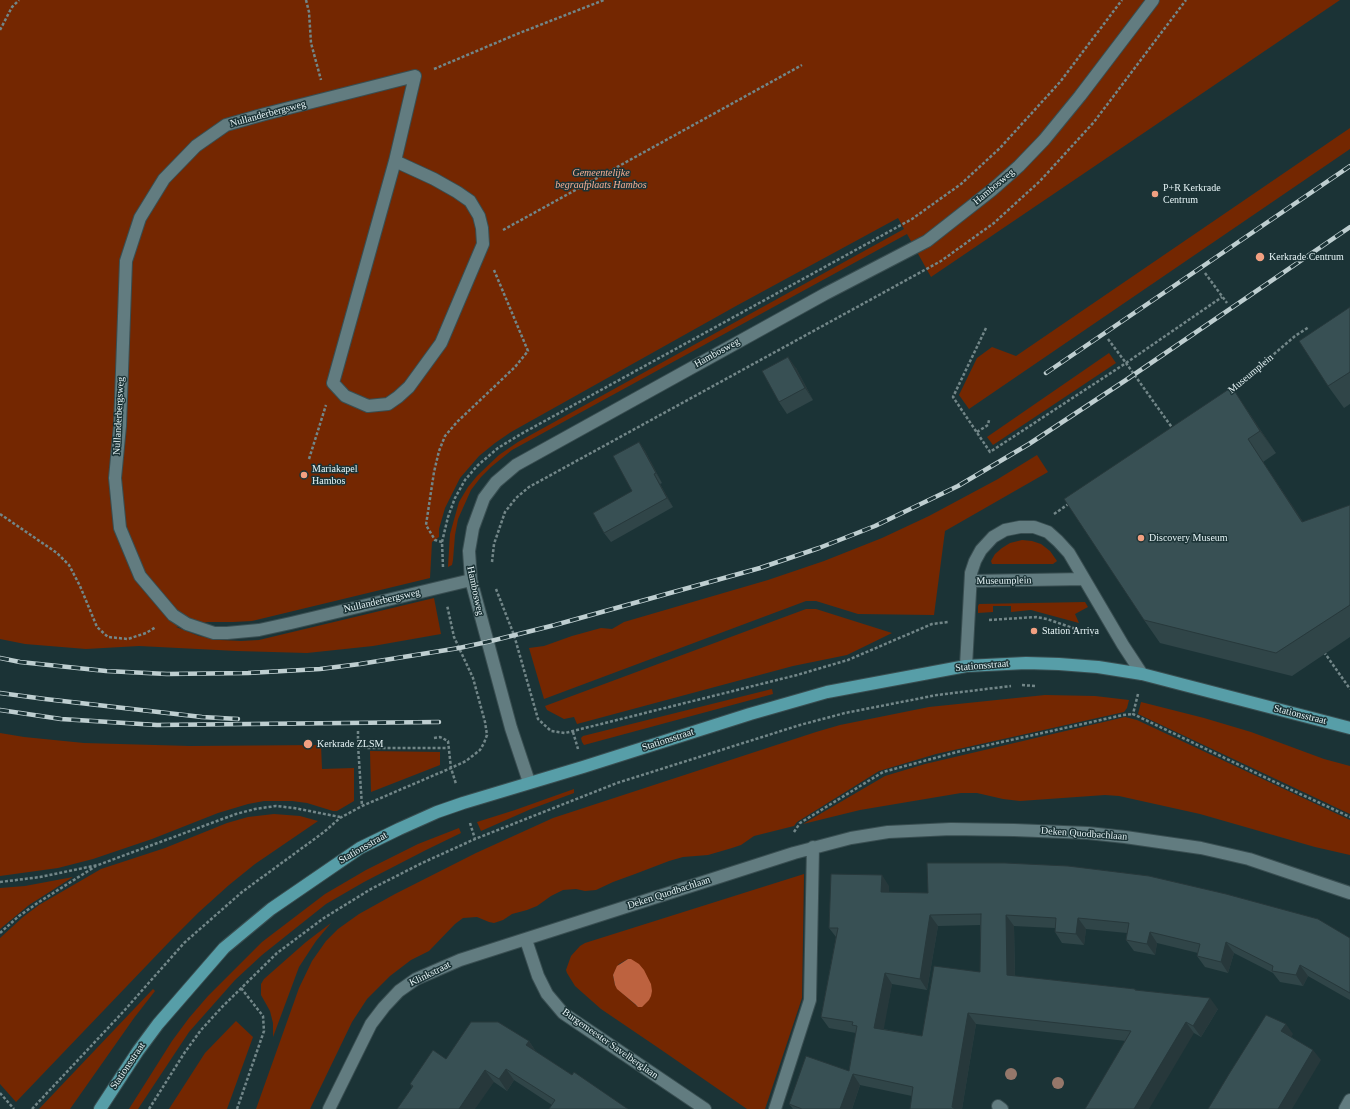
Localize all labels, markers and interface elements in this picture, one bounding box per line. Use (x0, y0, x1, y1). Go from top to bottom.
street label: Nullanderbergsweg (229, 98, 307, 130)
street label: Hambosweg (971, 166, 1017, 208)
park label: Gemeentelijke begraafplaats Hambos (555, 167, 647, 190)
place label: P+R Kerkrade Centrum (1163, 182, 1221, 206)
marker: P+R Kerkrade Centrum (1150, 189, 1160, 199)
marker: Kerkrade Centrum (1254, 251, 1266, 263)
place label: Kerkrade Centrum (1269, 251, 1344, 263)
street label: Hambosweg (692, 336, 742, 370)
street label: Museumplein (1226, 352, 1276, 396)
street label: Nullanderbergsweg (111, 377, 127, 455)
place label: Mariakapel Hambos (312, 463, 358, 486)
marker: Mariakapel Hambos (299, 470, 309, 480)
place label: Discovery Museum (1149, 532, 1228, 544)
marker: Discovery Museum (1136, 533, 1146, 543)
street label: Hambosweg (464, 565, 486, 617)
street label: Museumplein (976, 575, 1032, 587)
street label: Nullanderbergsweg (343, 586, 421, 616)
place label: Station Arriva (1042, 625, 1099, 637)
marker: Station Arriva (1029, 626, 1039, 636)
street label: Stationsstraat (955, 658, 1009, 674)
street label: Stationsstraat (1272, 703, 1328, 727)
street label: Stationsstraat (641, 726, 695, 754)
marker: Kerkrade ZLSM (302, 738, 314, 750)
place label: Kerkrade ZLSM (317, 738, 383, 750)
street label: Deken Quodbachlaan (1041, 825, 1127, 843)
street label: Stationsstraat (337, 829, 389, 867)
street label: Deken Quodbachlaan (626, 874, 712, 912)
street label: Klinkstraat (407, 959, 453, 989)
street label: Burgemeester Savelberglaan (560, 1006, 660, 1082)
street label: Stationsstraat (108, 1040, 148, 1092)

